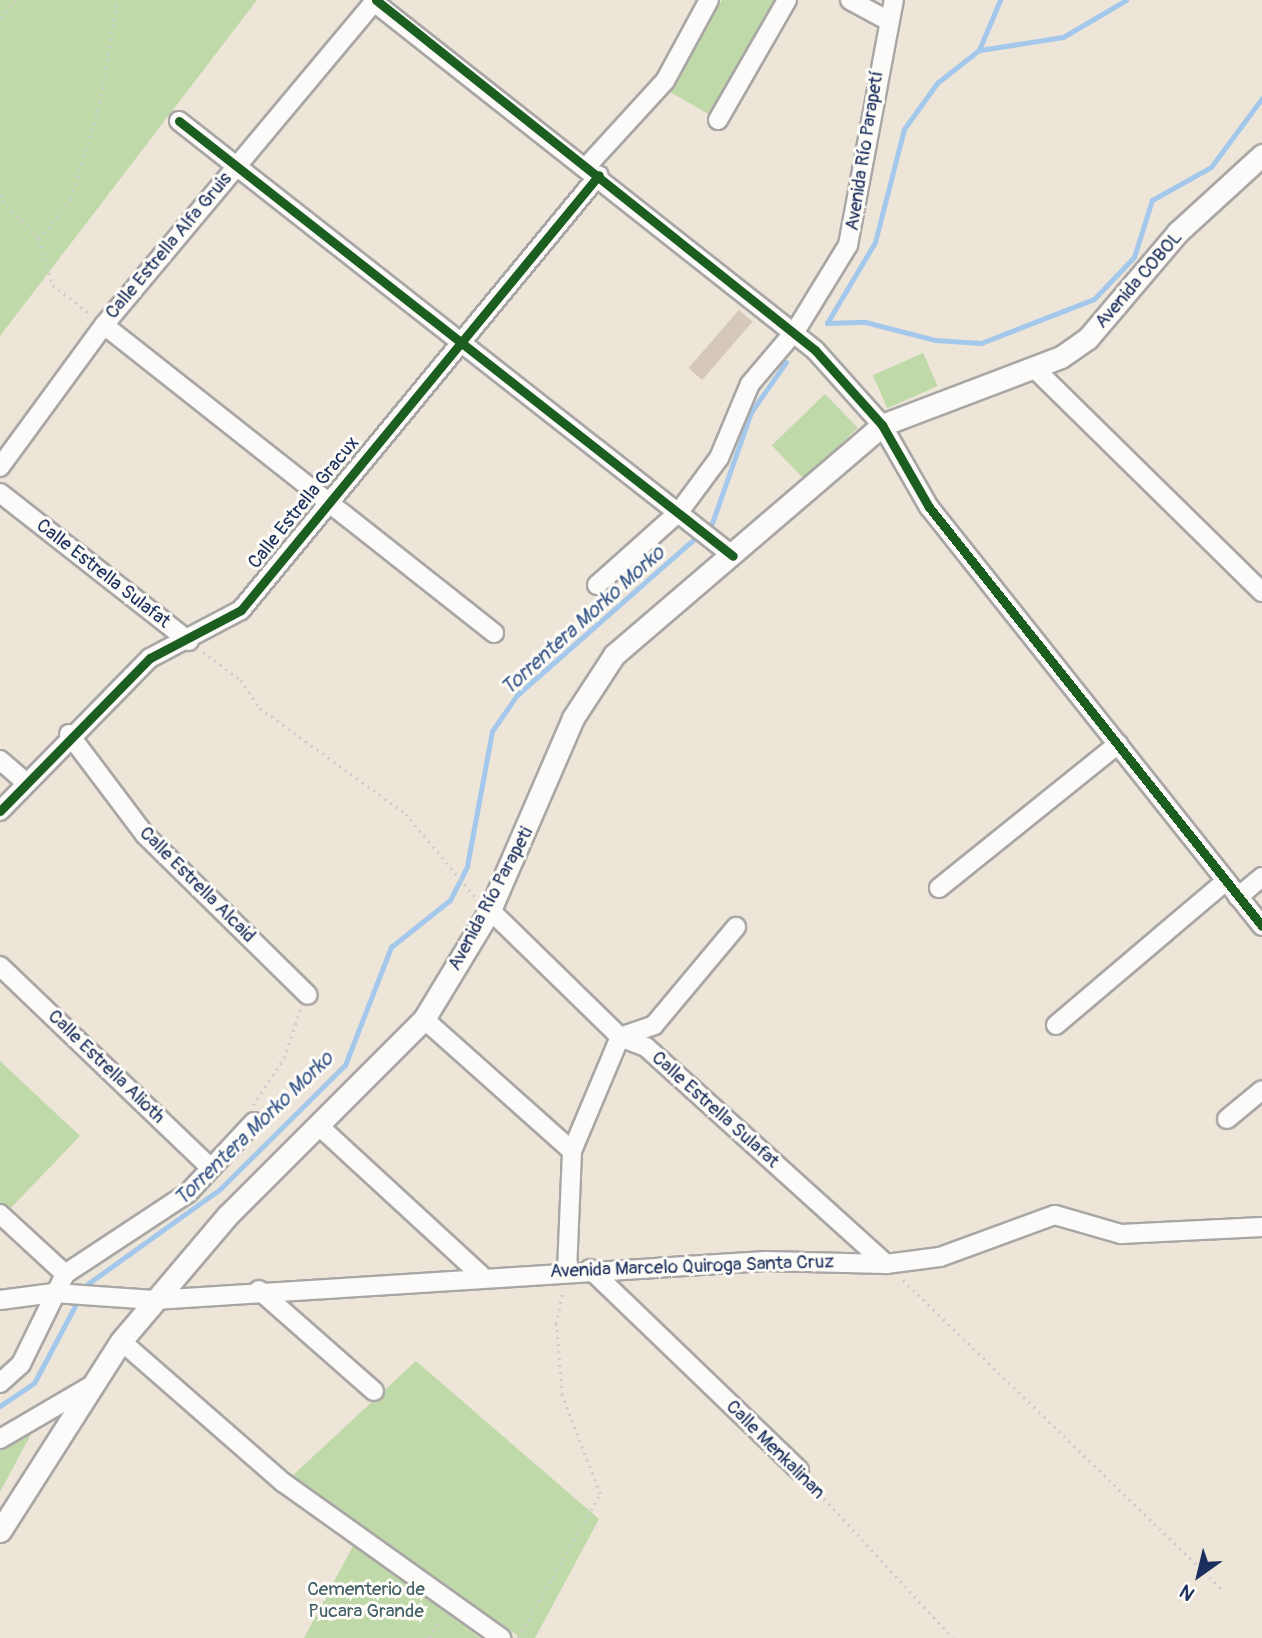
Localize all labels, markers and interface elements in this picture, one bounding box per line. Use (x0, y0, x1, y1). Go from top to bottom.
street label: Avenida Río Parapetí (841, 70, 889, 232)
street label: Calle Estrella Alfa Gruis (101, 168, 237, 324)
street label: Avenida COBOL (1090, 227, 1188, 333)
street label: Calle Estrella Gracux (244, 432, 364, 574)
street label: Calle Estrella Sulafat (31, 515, 175, 633)
water label: Torrentera Morko Morko (496, 541, 670, 701)
street label: Calle Estrella Alcaid (134, 822, 260, 948)
street label: Avenida Río Parapeti (444, 823, 538, 975)
street label: Calle Estrella Alioth (43, 1005, 169, 1129)
water label: Torrentera Morko Morko (169, 1047, 339, 1211)
street label: Calle Estrella Sulafat (647, 1047, 783, 1173)
street label: Avenida Marcelo Quiroga Santa Cruz (549, 1251, 835, 1283)
street label: Calle Menkalinan (721, 1396, 829, 1504)
north arrow (1164, 1540, 1234, 1610)
park label: Cementerio de Pucara Grande (307, 1579, 425, 1623)
text: N (1175, 1579, 1199, 1606)

